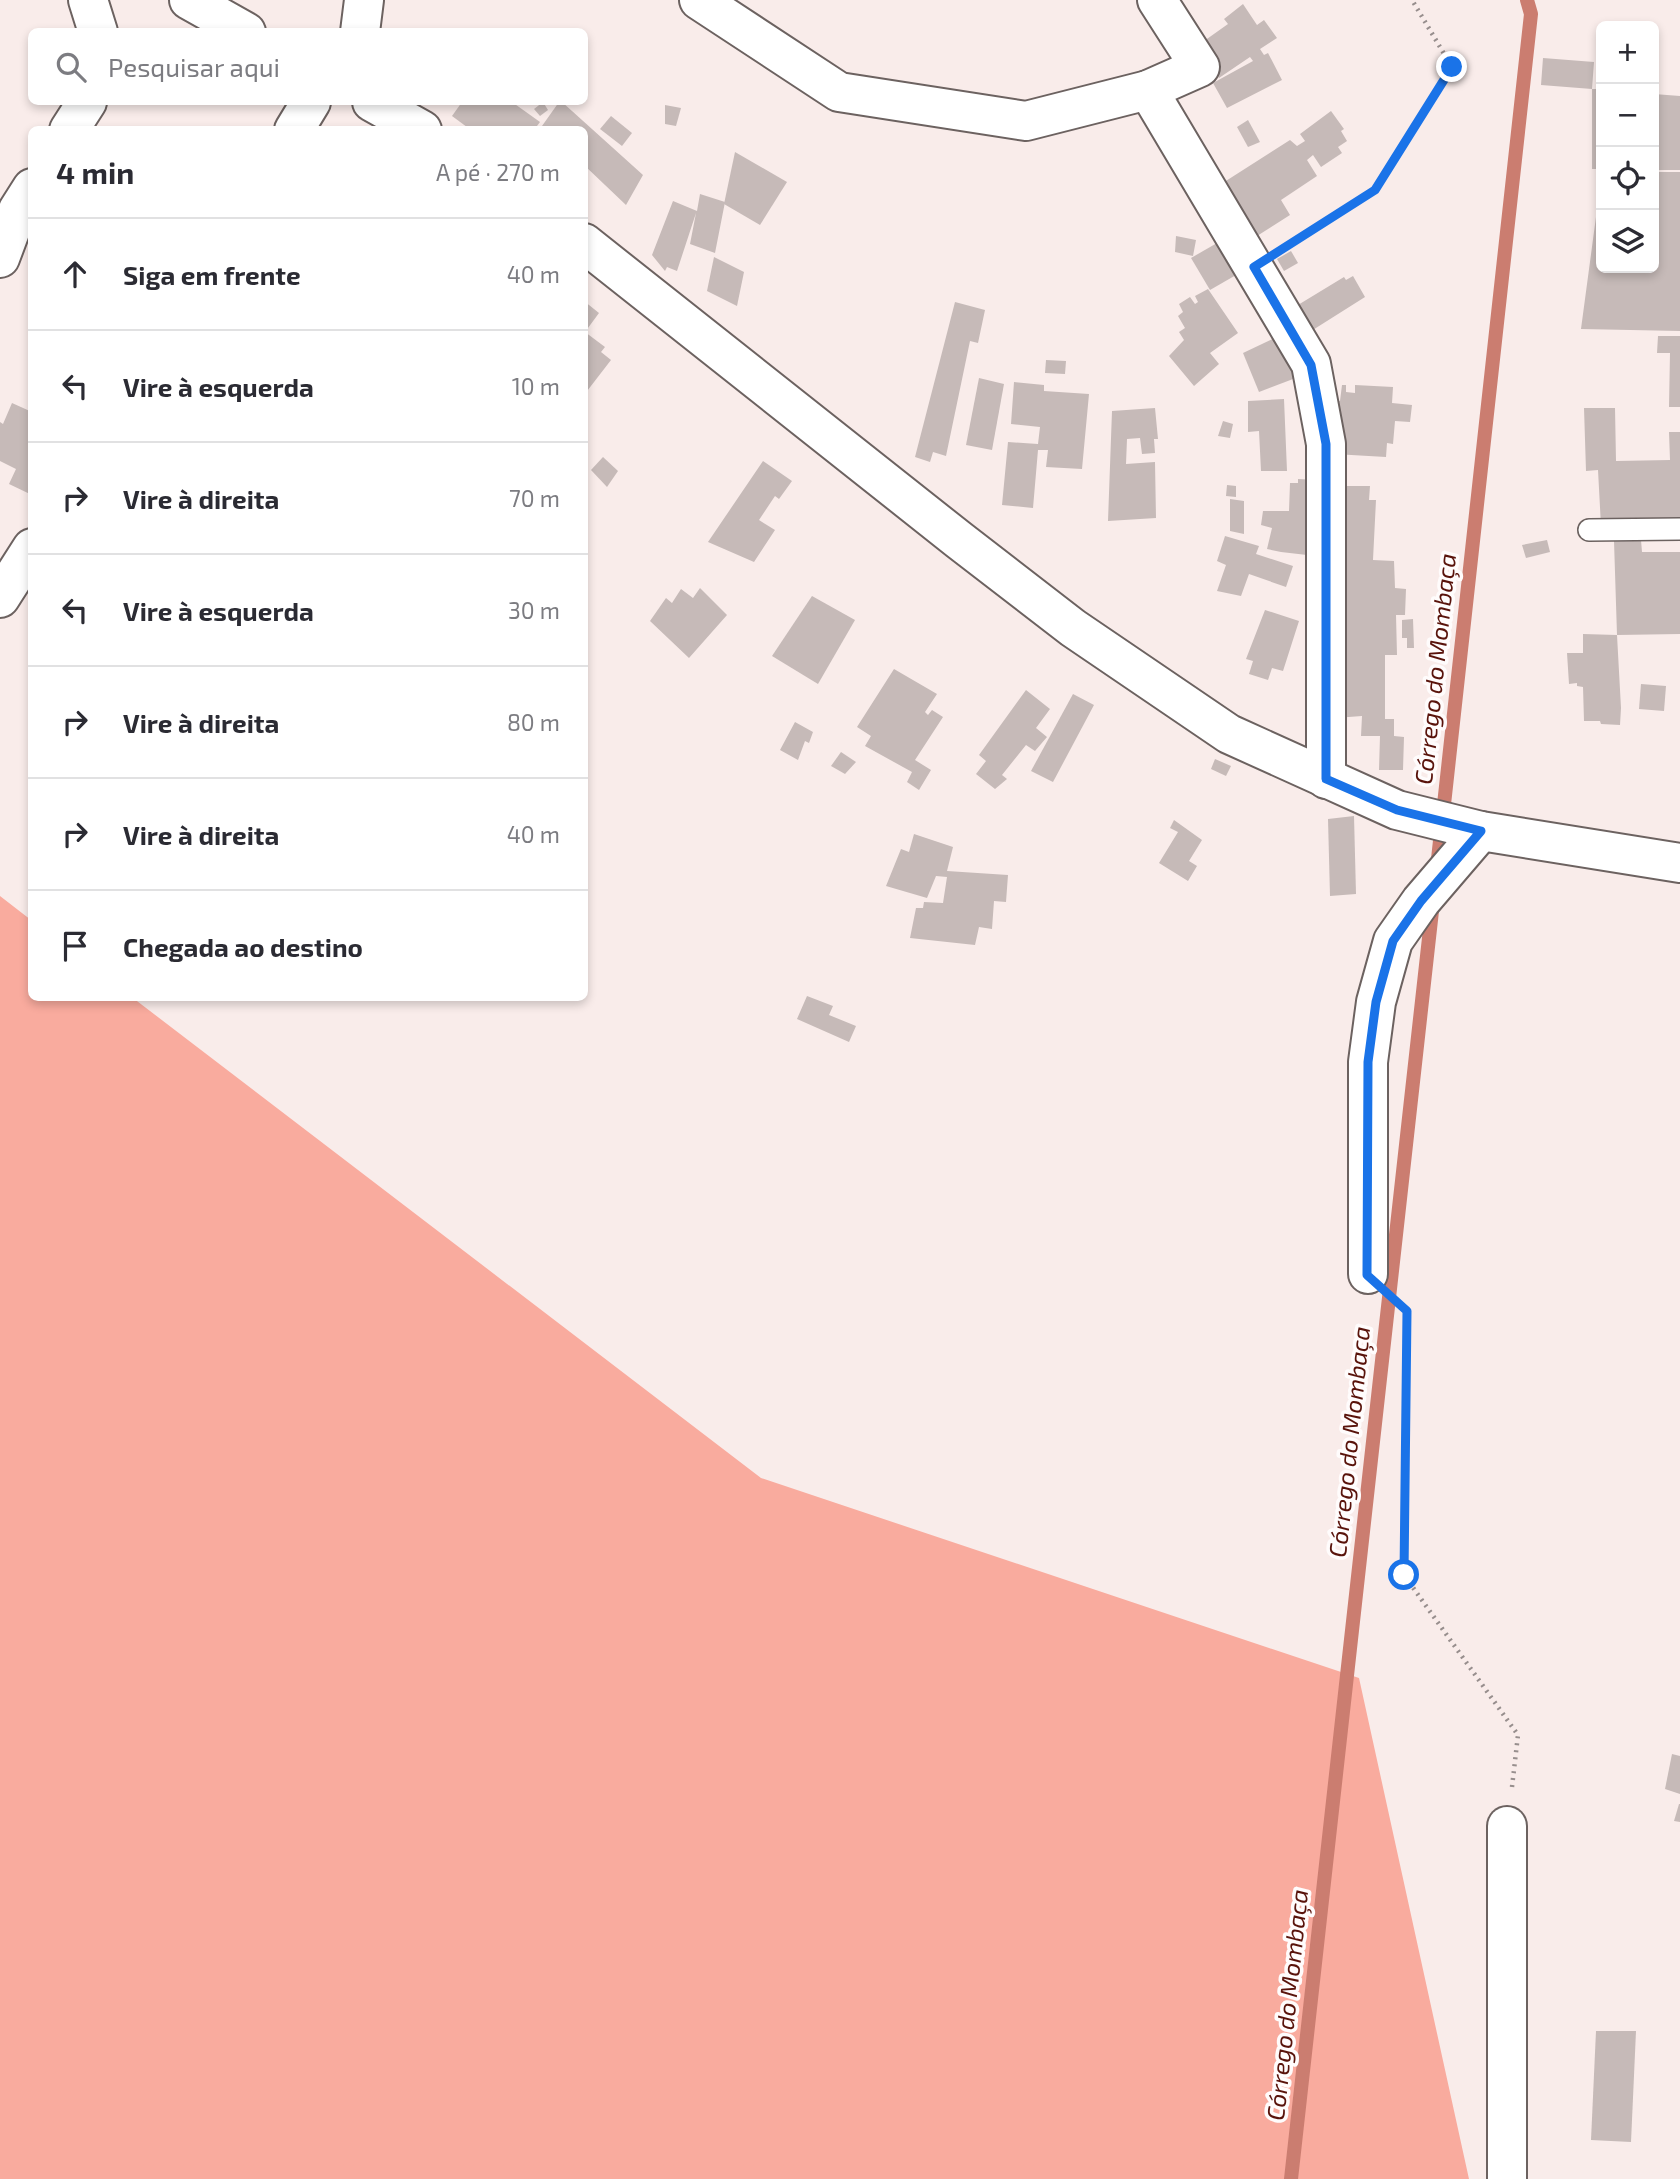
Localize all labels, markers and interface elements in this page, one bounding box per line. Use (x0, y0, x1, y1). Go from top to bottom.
map controls (1596, 21, 1659, 273)
button: + (1596, 21, 1659, 84)
search box (28, 28, 588, 105)
icon: search (52, 48, 90, 86)
text: Pesquisar aqui (108, 51, 280, 82)
route end (1436, 51, 1467, 82)
button: − (1596, 84, 1659, 147)
button: locate (1596, 147, 1659, 210)
text: 4 min (56, 154, 134, 190)
text: A pé · 270 m (436, 158, 560, 186)
button: layers (1596, 210, 1659, 273)
icon: ahead (56, 255, 94, 293)
text: Siga em frente (123, 259, 301, 290)
text: 40 m (507, 260, 560, 288)
icon: left (56, 367, 94, 405)
text: Vire à esquerda (123, 371, 314, 402)
text: 10 m (512, 372, 560, 400)
icon: right (56, 479, 94, 517)
text: Vire à direita (123, 483, 279, 514)
text: 70 m (509, 484, 560, 512)
water label: Córrego do Mombaça (1408, 552, 1462, 786)
icon: left (56, 591, 94, 629)
text: Vire à esquerda (123, 595, 314, 626)
text: 30 m (508, 596, 560, 624)
icon: right (56, 703, 94, 741)
text: Vire à direita (123, 707, 279, 738)
text: 80 m (507, 708, 560, 736)
icon: right (56, 815, 94, 853)
text: Vire à direita (123, 819, 279, 850)
text: 40 m (507, 820, 560, 848)
icon: arrive (56, 927, 94, 965)
text: Chegada ao destino (123, 931, 363, 962)
water label: Córrego do Mombaça (1322, 1325, 1376, 1559)
route start (1388, 1559, 1419, 1590)
water label: Córrego do Mombaça (1260, 1888, 1314, 2122)

